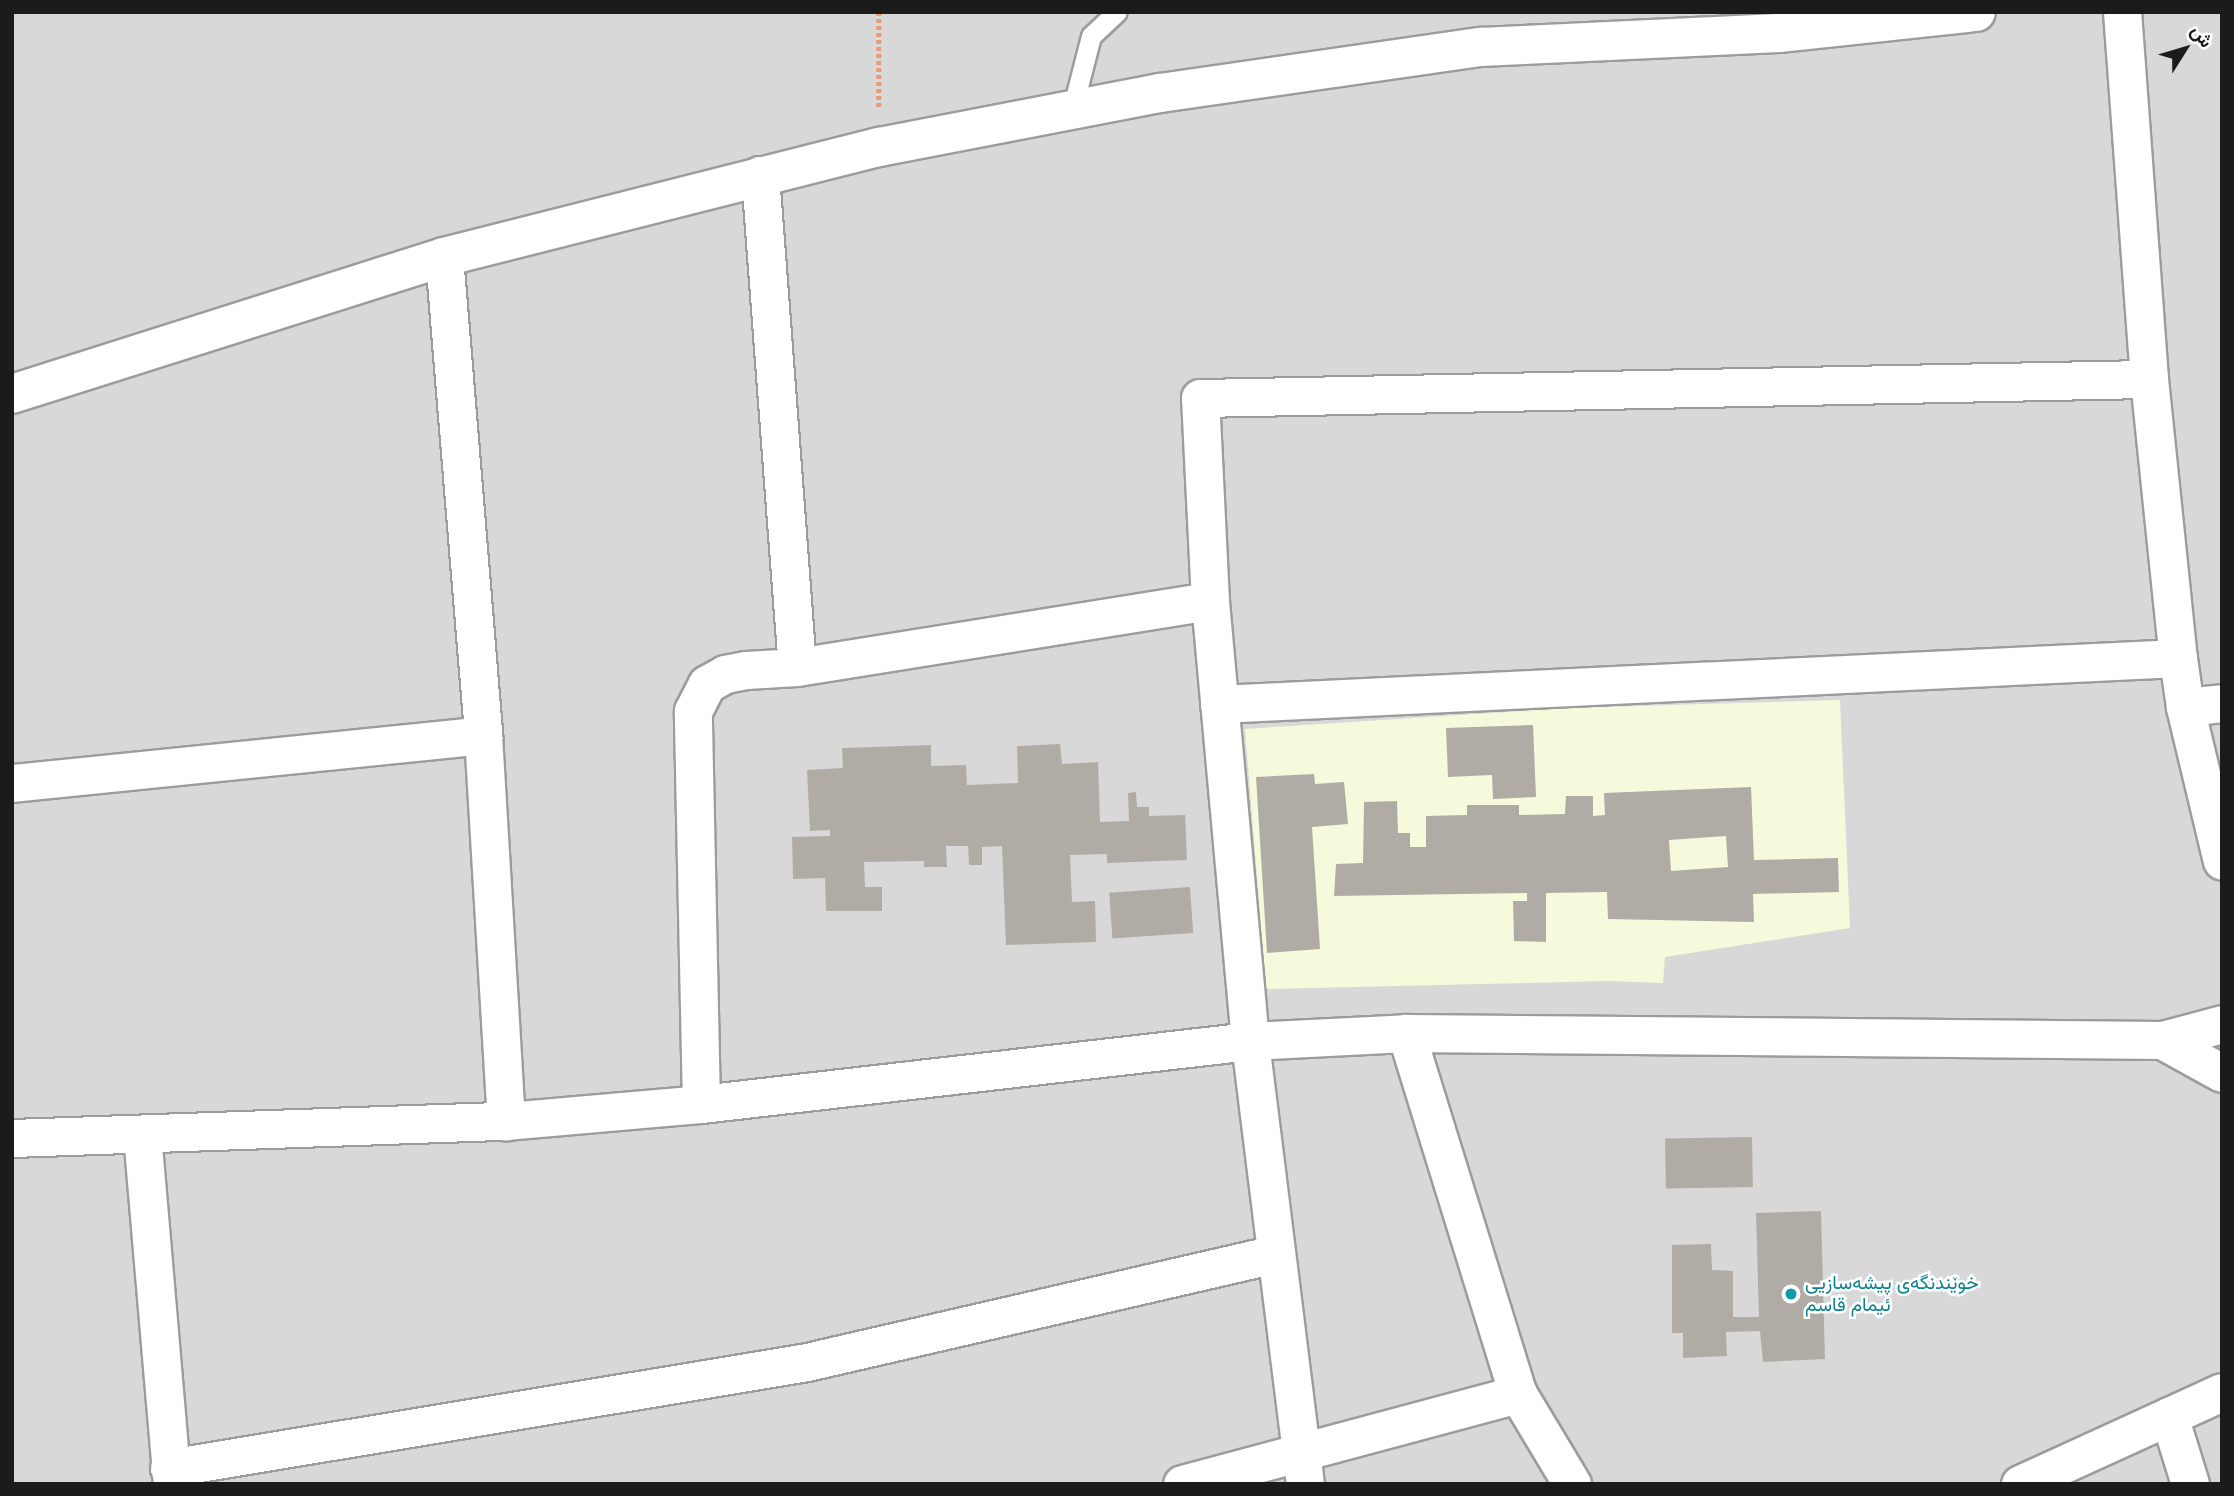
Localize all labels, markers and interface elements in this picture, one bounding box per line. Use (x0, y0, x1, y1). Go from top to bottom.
north arrow (2150, 14, 2220, 84)
text: ش (2186, 20, 2218, 52)
place label: خوێندنگەی پیشەسازیی ئیمام قاسم (1805, 1272, 1979, 1316)
marker: خوێندنگەی پیشەسازیی ئیمام قاسم (1783, 1286, 1799, 1302)

